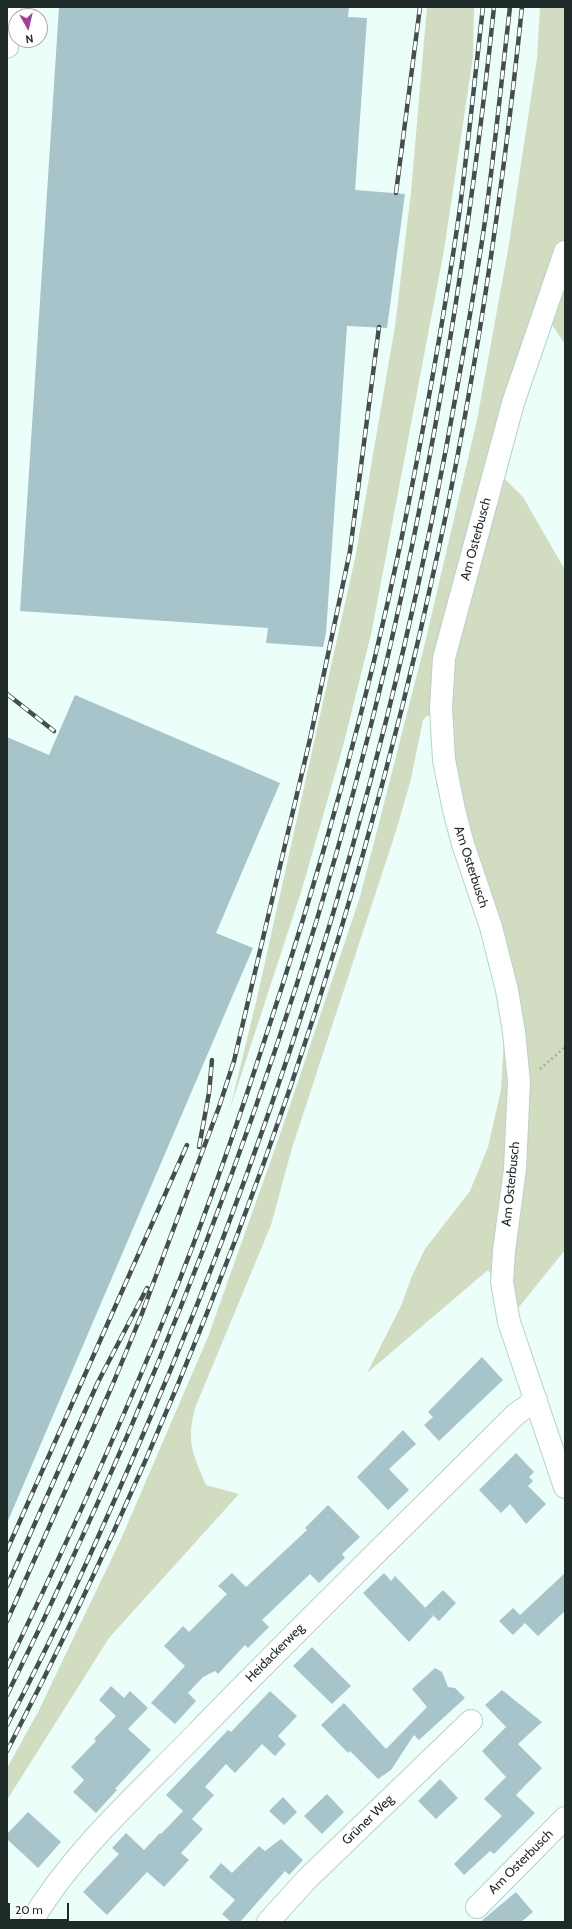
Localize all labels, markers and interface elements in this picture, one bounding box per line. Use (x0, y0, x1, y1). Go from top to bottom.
north arrow (8, 8, 48, 48)
text: N (25, 31, 34, 46)
street label: Am Osterbusch (457, 496, 495, 582)
street label: Am Osterbusch (450, 824, 492, 910)
street label: Am Osterbusch (499, 1141, 523, 1227)
street label: Heidackerweg (242, 1620, 308, 1686)
street label: Grüner Weg (339, 1792, 397, 1848)
street label: Am Osterbusch (485, 1826, 557, 1898)
scale bar (10, 1895, 71, 1921)
text: 20 m (15, 1902, 43, 1917)

